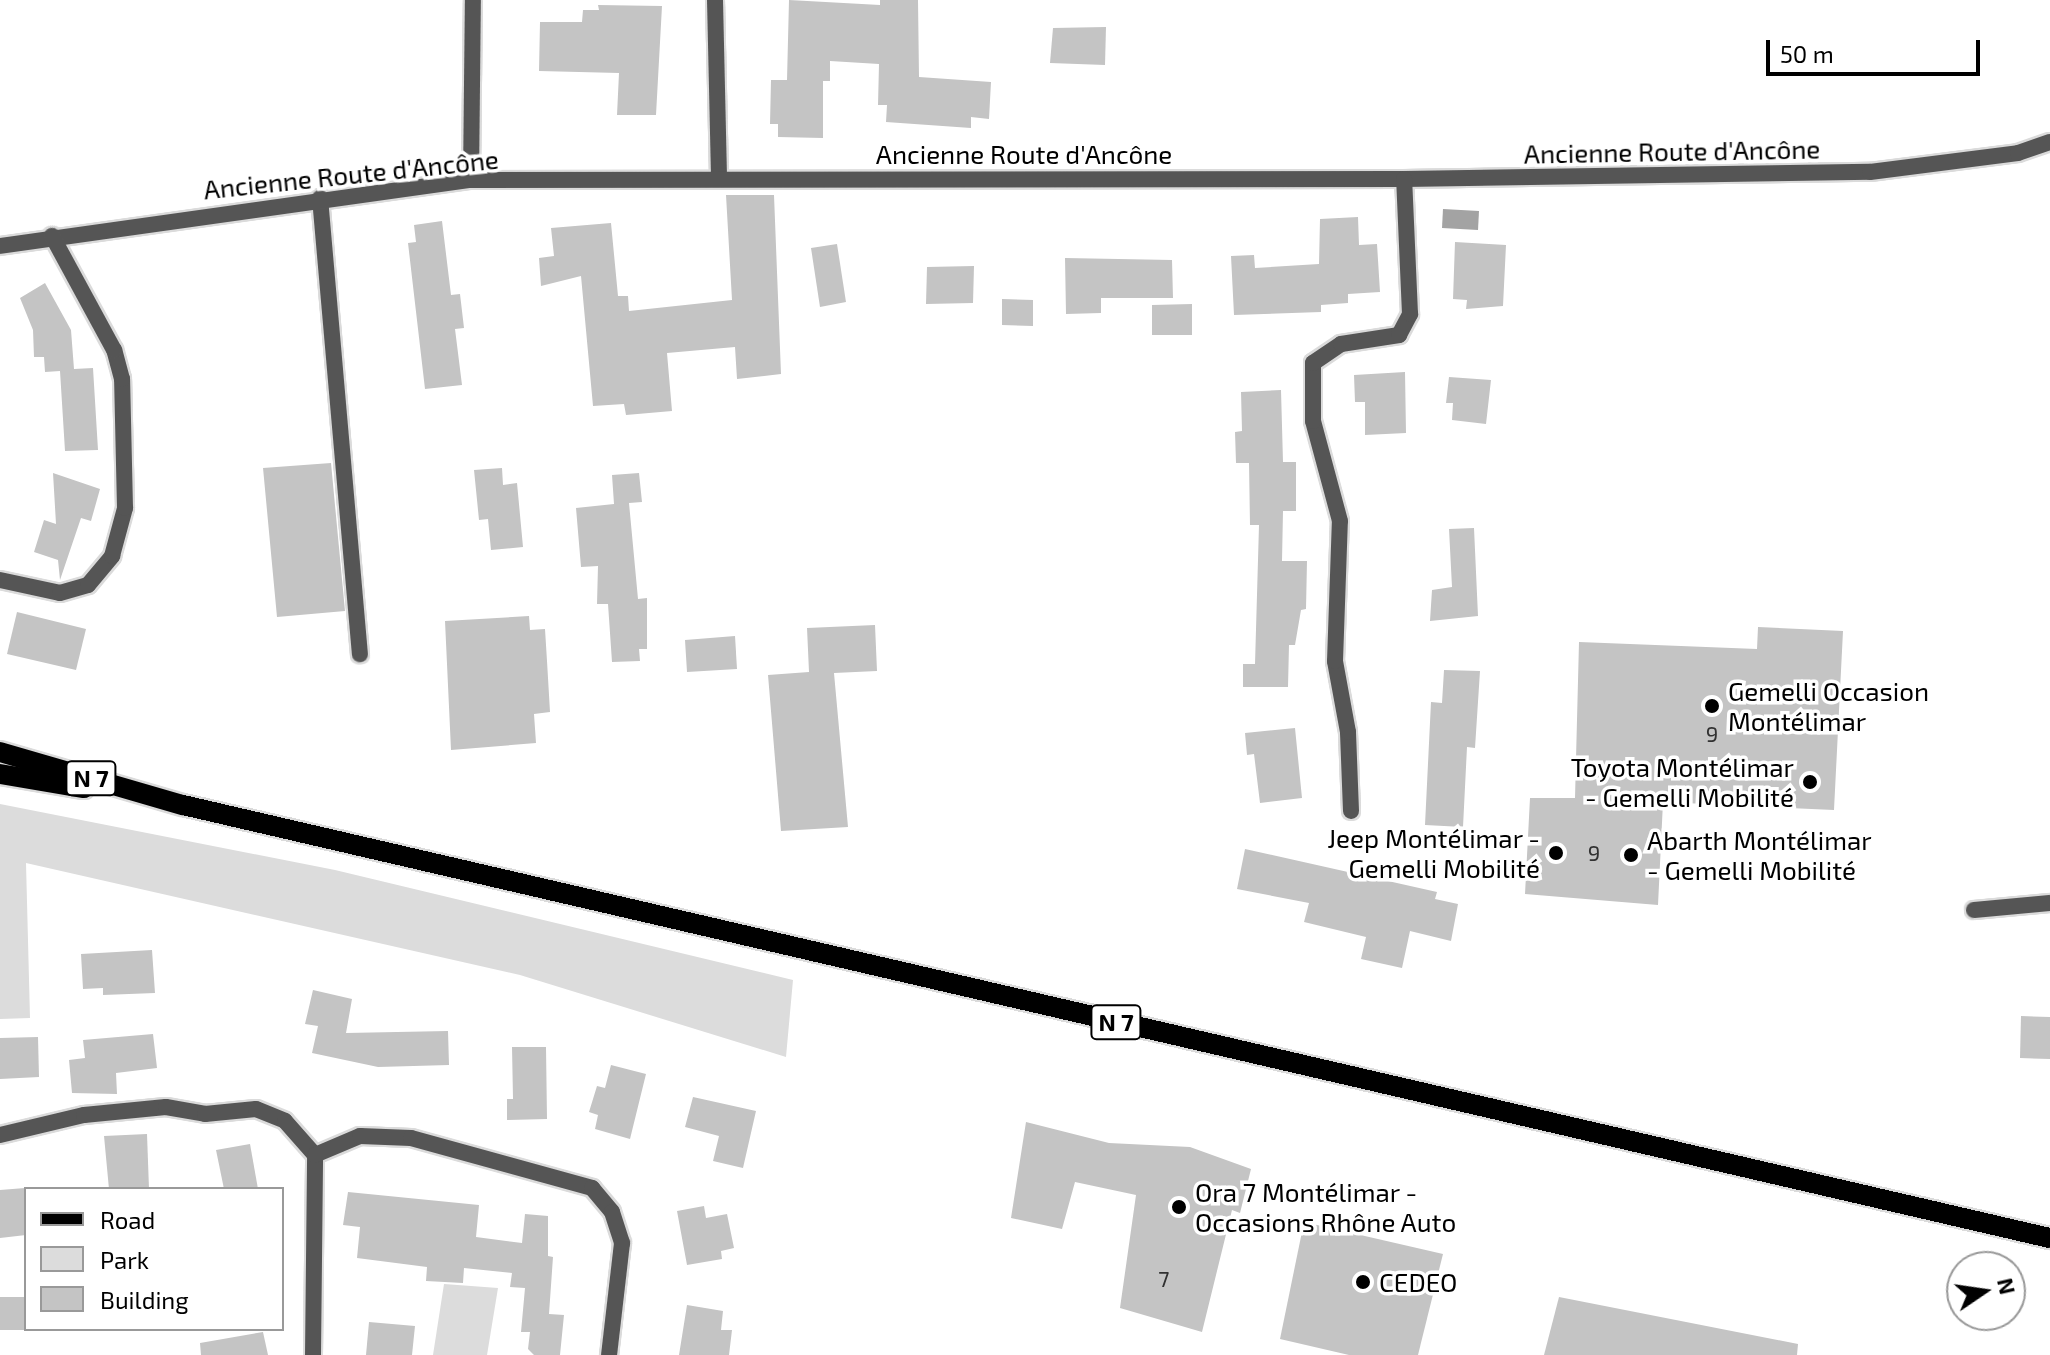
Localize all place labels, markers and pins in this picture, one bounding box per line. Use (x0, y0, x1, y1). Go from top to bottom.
place label: Gemelli Occasion Montélimar (1728, 675, 1929, 736)
marker: Gemelli Occasion Montélimar (1703, 697, 1721, 715)
place label: Toyota Montélimar - Gemelli Mobilité (1571, 751, 1794, 812)
marker: Toyota Montélimar - Gemelli Mobilité (1801, 773, 1819, 791)
place label: Jeep Montélimar - Gemelli Mobilité (1327, 822, 1540, 884)
place label: Abarth Montélimar - Gemelli Mobilité (1647, 824, 1872, 886)
marker: Jeep Montélimar - Gemelli Mobilité (1547, 844, 1565, 862)
marker: Abarth Montélimar - Gemelli Mobilité (1622, 846, 1640, 864)
place label: Ora 7 Montélimar - Occasions Rhône Auto (1195, 1176, 1457, 1238)
marker: Ora 7 Montélimar - Occasions Rhône Auto (1170, 1198, 1188, 1216)
place label: CEDEO (1379, 1266, 1457, 1298)
marker: CEDEO (1354, 1273, 1372, 1291)

